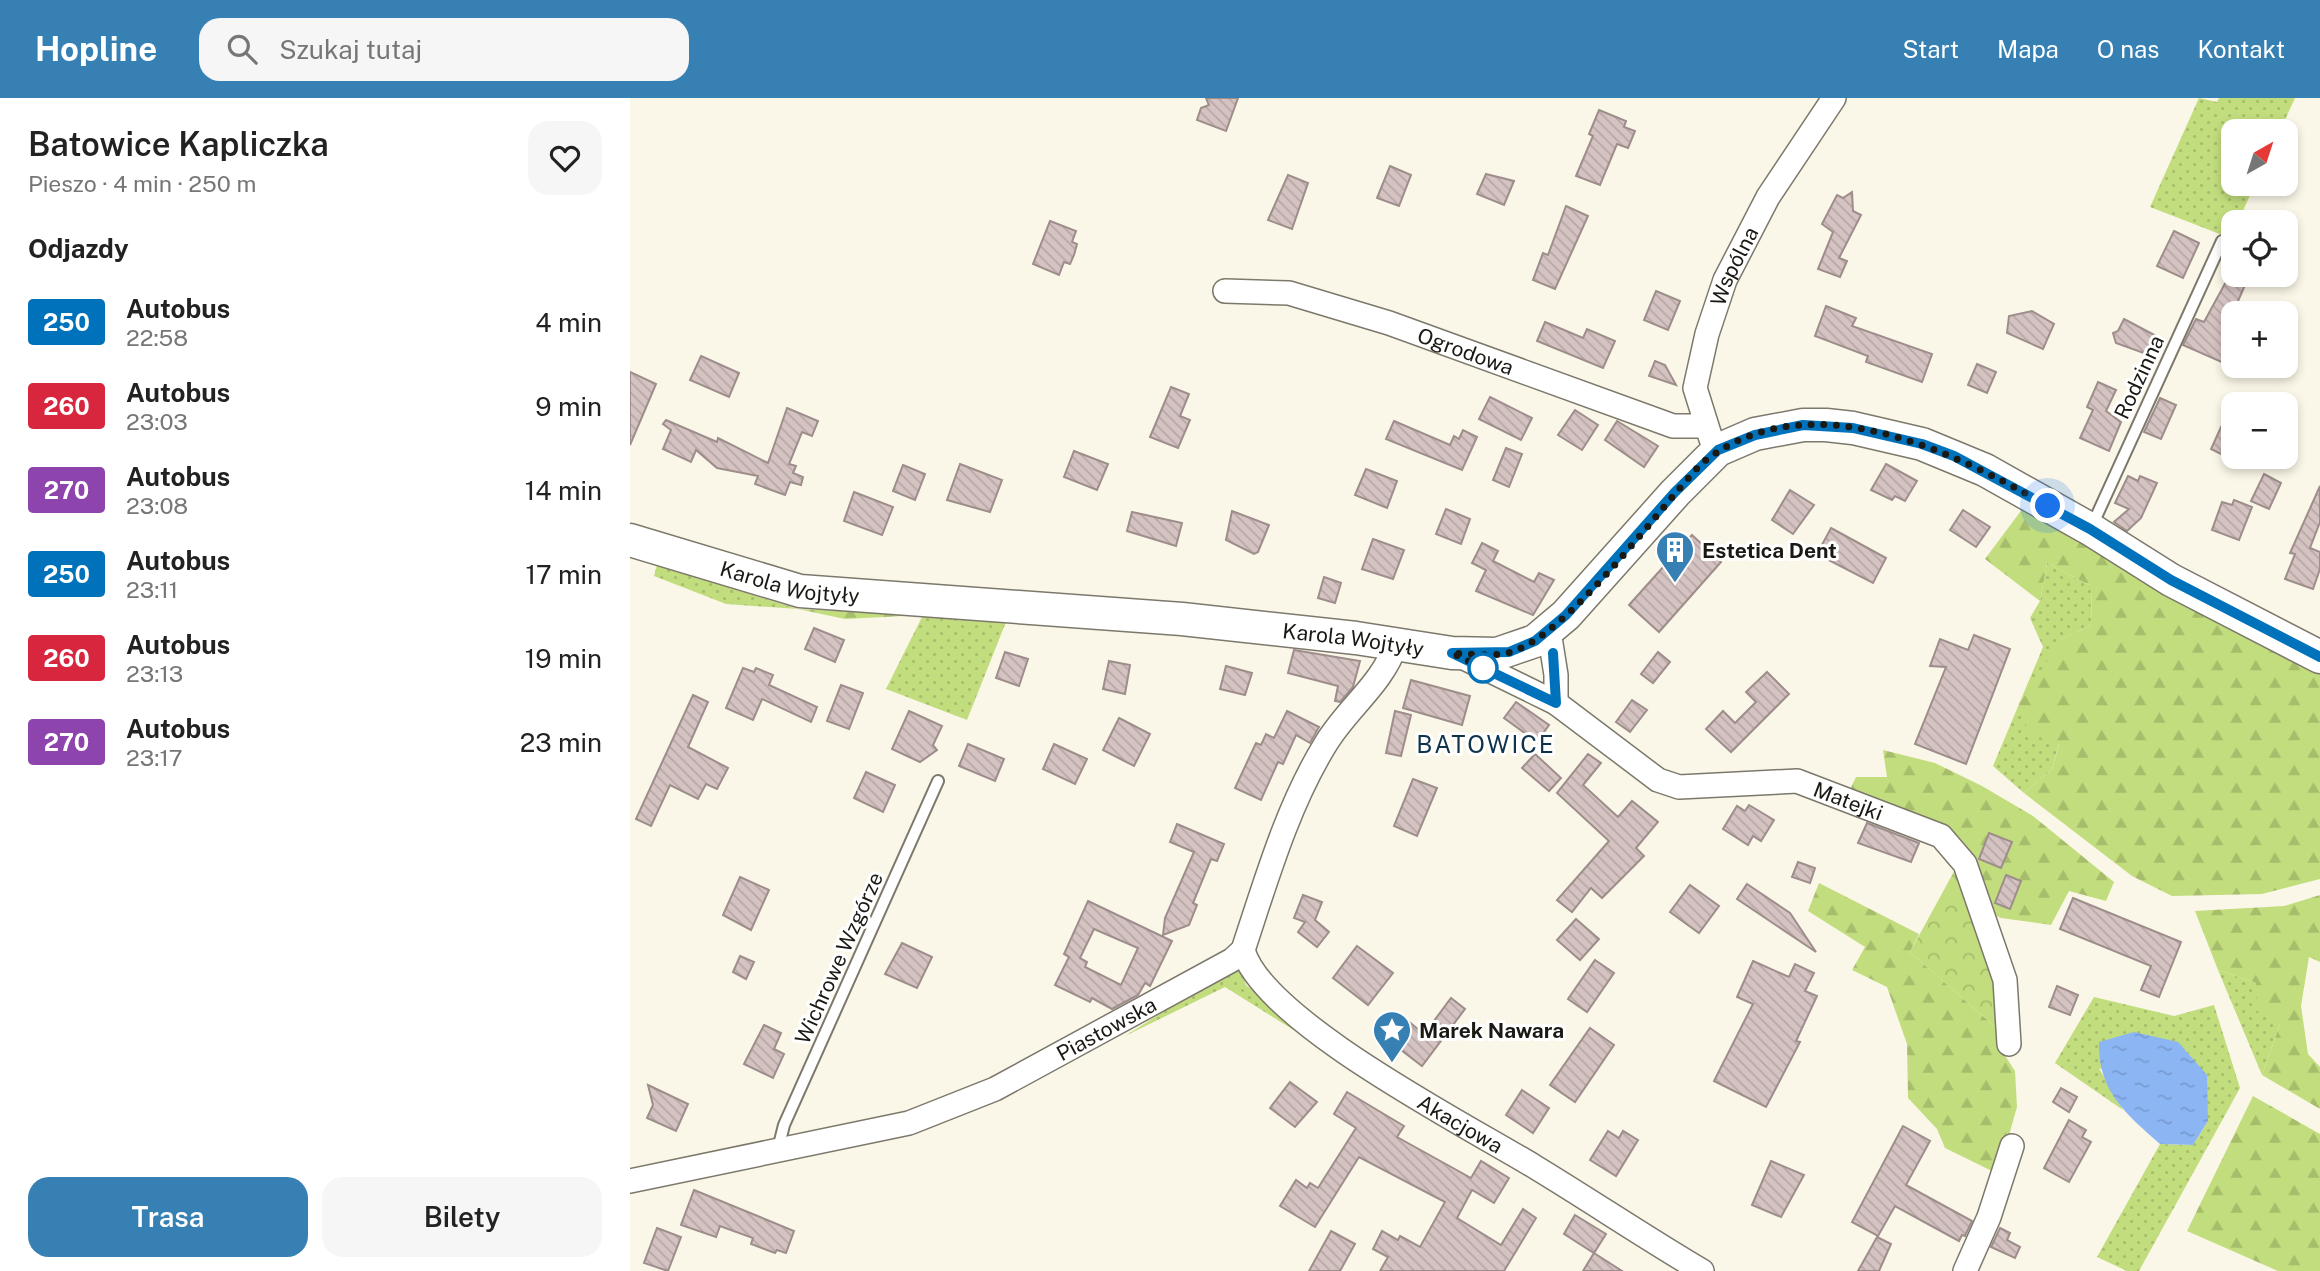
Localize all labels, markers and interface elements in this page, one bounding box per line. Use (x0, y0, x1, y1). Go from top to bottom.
search box (199, 18, 689, 81)
text: Hopline (35, 30, 157, 68)
icon: search (223, 30, 261, 68)
text: Szukaj tutaj (279, 34, 422, 65)
text: Start (1902, 35, 1959, 63)
text: Mapa (1997, 35, 2059, 63)
text: O nas (2097, 35, 2159, 63)
text: Kontakt (2197, 35, 2285, 63)
north arrow (2221, 119, 2298, 196)
map controls (2221, 119, 2298, 469)
button: heart (528, 121, 602, 195)
text: Batowice Kapliczka (28, 125, 329, 163)
text: Pieszo · 4 min · 250 m (28, 170, 256, 197)
button: locate (2221, 210, 2298, 287)
street label: Wspólna (1705, 222, 1763, 309)
text: Odjazdy (28, 233, 129, 264)
text: Autobus (126, 293, 230, 324)
button: + (2221, 301, 2298, 378)
text: 4 min (535, 307, 602, 338)
text: 250 (43, 308, 90, 336)
street label: Ogrodowa (1414, 322, 1517, 380)
text: 22:58 (126, 324, 188, 351)
street label: Rodzinna (2109, 331, 2169, 423)
text: Autobus (126, 377, 230, 408)
text: 9 min (535, 391, 602, 422)
text: 260 (43, 392, 90, 420)
button: − (2221, 392, 2298, 469)
text: 23:03 (126, 408, 188, 435)
text: Autobus (126, 461, 230, 492)
text: 14 min (525, 475, 602, 506)
text: 270 (44, 476, 89, 504)
your location (2030, 488, 2065, 523)
text: 23:08 (126, 492, 188, 519)
building icon: Estetica Dent (1654, 529, 1696, 584)
place label: Estetica Dent (1702, 538, 1837, 563)
text: Autobus (126, 545, 230, 576)
street label: Karola Wojtyły (717, 555, 860, 608)
text: 17 min (525, 559, 602, 590)
text: 250 (43, 560, 90, 588)
text: 23:11 (126, 576, 178, 603)
street label: Karola Wojtyły (1281, 618, 1426, 661)
text: Autobus (126, 629, 230, 660)
text: 19 min (525, 643, 602, 674)
text: 260 (43, 644, 90, 672)
unlabelled marker (1468, 653, 1498, 683)
text: 23:13 (126, 660, 183, 687)
text: Autobus (126, 713, 230, 744)
text: 23 min (520, 727, 602, 758)
text: 270 (44, 728, 89, 756)
district label: BATOWICE (1416, 730, 1556, 758)
text: 23:17 (126, 744, 183, 771)
street label: Matejki (1810, 776, 1887, 825)
street label: Wichrowe Wzgórze (790, 868, 888, 1048)
street label: Piastowska (1052, 991, 1160, 1066)
place icon: Marek Nawara (1371, 1009, 1413, 1064)
place label: Marek Nawara (1419, 1018, 1564, 1043)
street label: Akacjowa (1413, 1089, 1508, 1158)
button: Trasa (28, 1177, 308, 1257)
button: Bilety (322, 1177, 602, 1257)

